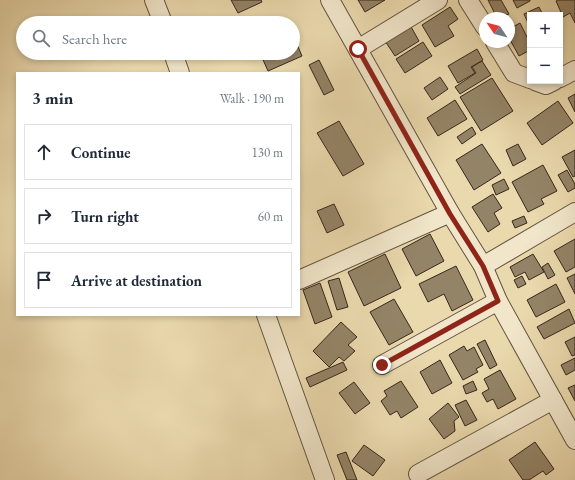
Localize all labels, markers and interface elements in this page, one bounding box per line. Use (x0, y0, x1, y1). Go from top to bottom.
north arrow (479, 12, 515, 48)
map controls (527, 12, 563, 84)
button: + (527, 12, 563, 48)
search box (16, 16, 300, 60)
icon: search (30, 27, 52, 49)
text: Search here (62, 29, 127, 48)
route start (349, 40, 367, 58)
button: − (527, 48, 563, 84)
text: 3 min (32, 87, 73, 109)
text: Walk · 190 m (220, 90, 284, 107)
icon: ahead (33, 141, 55, 163)
text: Continue (71, 143, 131, 162)
text: 130 m (252, 144, 283, 161)
icon: right (33, 205, 55, 227)
text: Turn right (71, 207, 139, 226)
text: 60 m (258, 208, 283, 225)
icon: arrive (33, 269, 55, 291)
text: Arrive at destination (71, 271, 202, 290)
route end (373, 356, 391, 374)

